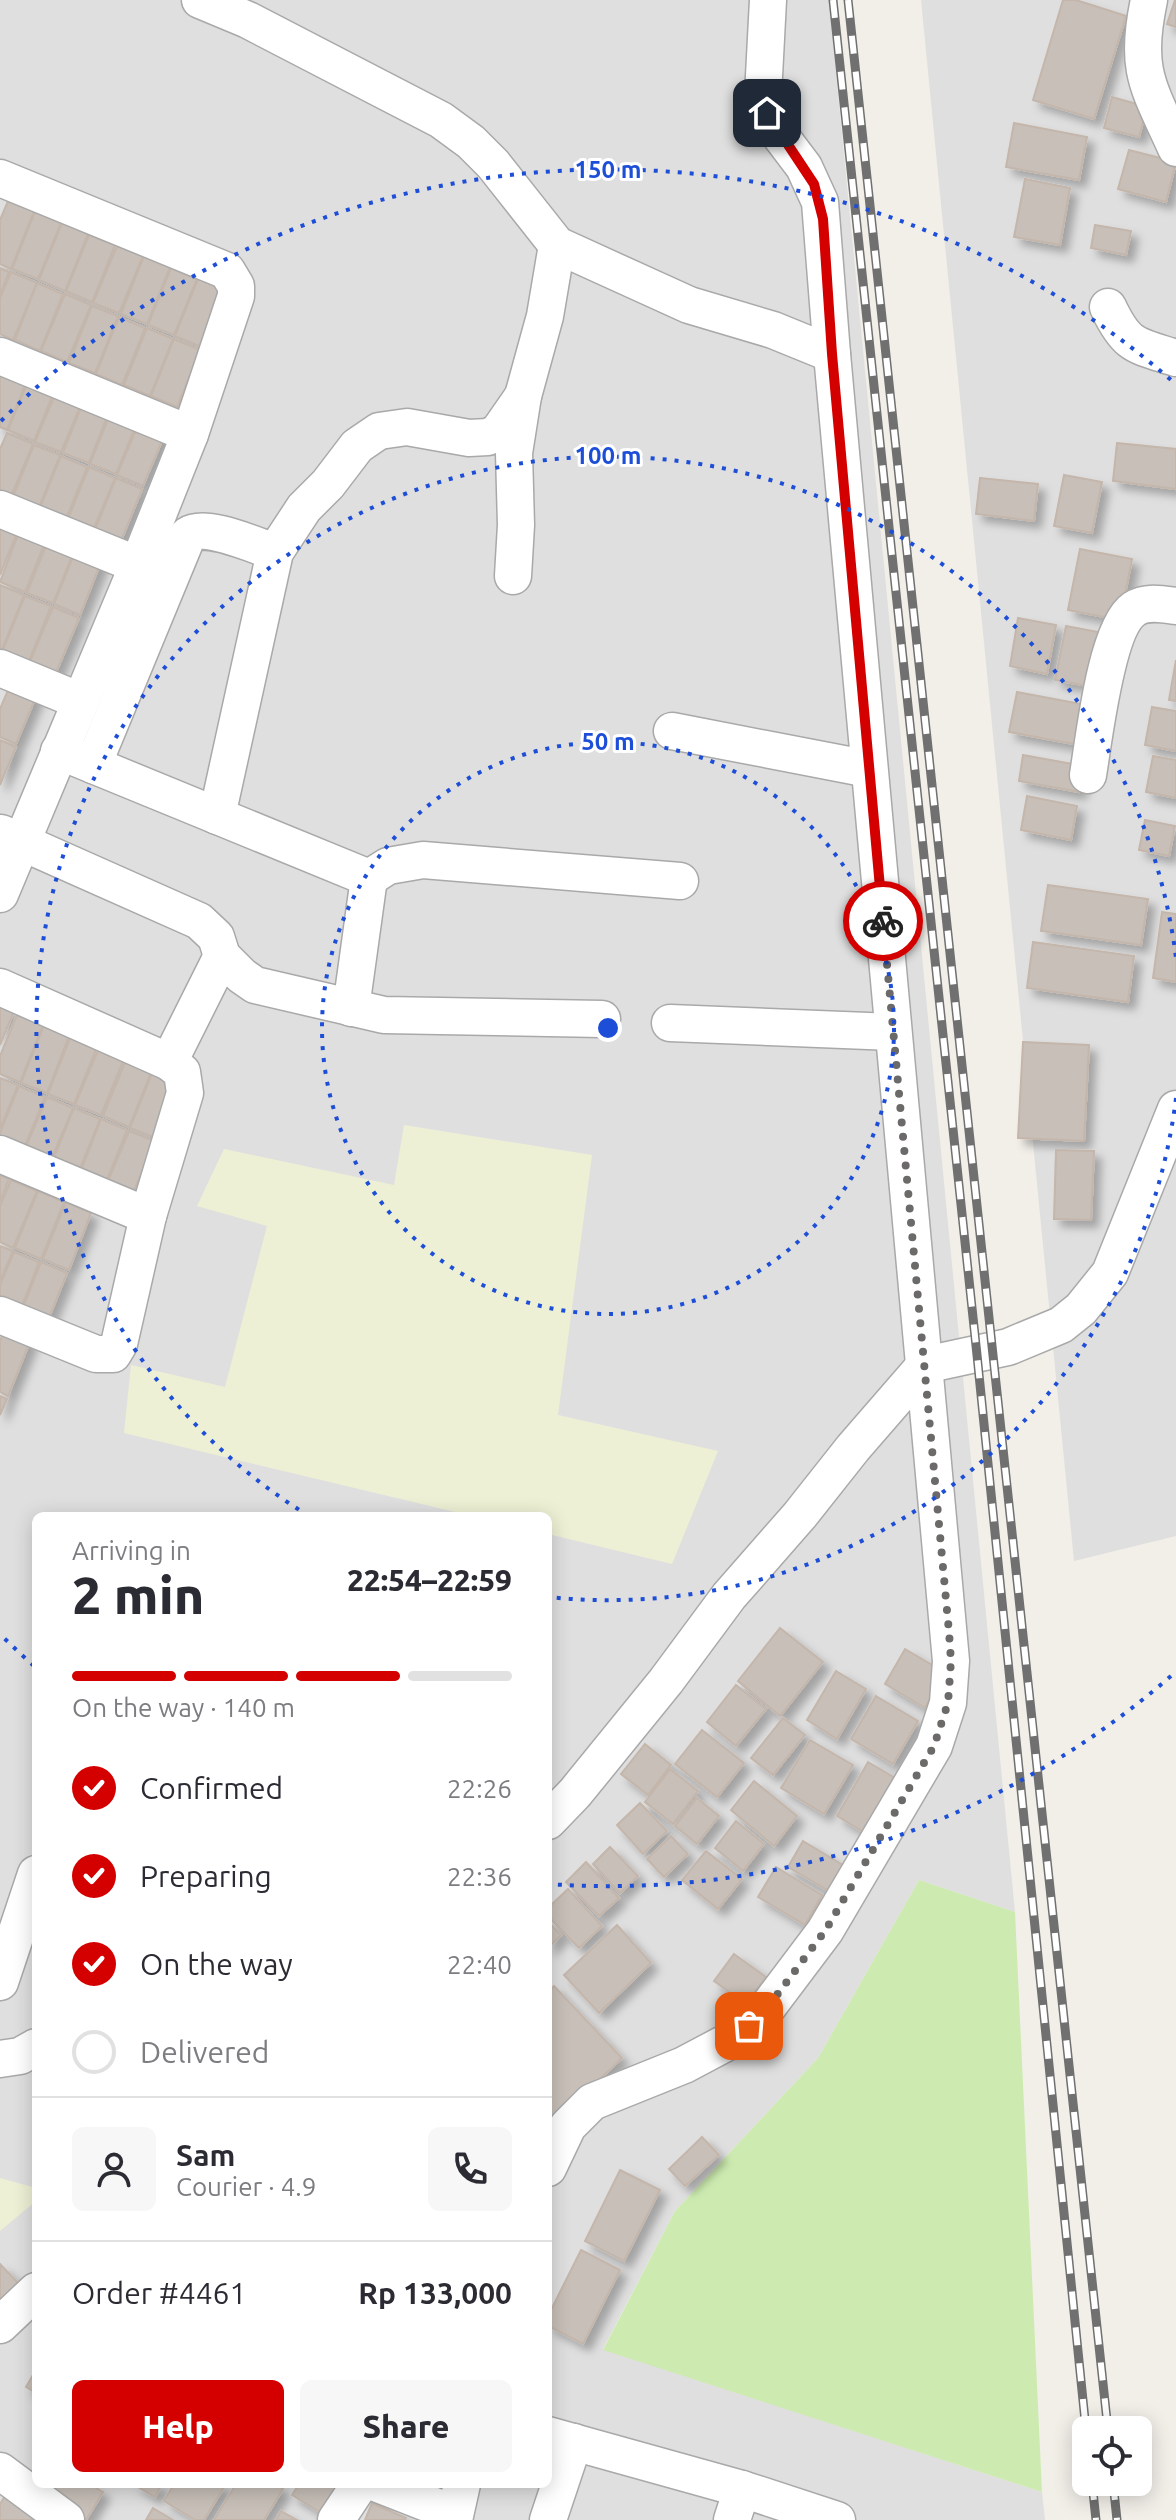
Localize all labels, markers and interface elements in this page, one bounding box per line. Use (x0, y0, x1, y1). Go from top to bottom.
pin (733, 79, 801, 147)
icon: home (745, 91, 789, 135)
text: 150 m (575, 156, 641, 183)
text: 100 m (575, 442, 641, 469)
text: 50 m (581, 728, 635, 755)
courier (843, 881, 923, 961)
icon: bike (861, 899, 905, 943)
centre of rings (594, 1014, 622, 1042)
text: Arriving in (72, 1536, 191, 1565)
text: 22:54–22:59 (347, 1563, 512, 1597)
text: 2 min (72, 1566, 204, 1624)
text: On the way · 140 m (72, 1693, 295, 1722)
icon: check (72, 1766, 116, 1810)
text: Confirmed (140, 1771, 283, 1805)
text: 22:26 (447, 1774, 512, 1803)
icon: check (72, 1854, 116, 1898)
text: Preparing (140, 1859, 272, 1893)
text: 22:36 (447, 1862, 512, 1891)
icon: check (72, 1942, 116, 1986)
text: On the way (140, 1947, 293, 1981)
text: 22:40 (447, 1950, 512, 1979)
pin (715, 1992, 783, 2060)
icon: bag (727, 2004, 771, 2048)
text: Delivered (140, 2035, 269, 2069)
button: person (72, 2127, 156, 2211)
button: phone (428, 2127, 512, 2211)
text: Sam (176, 2138, 235, 2172)
text: Courier · 4.9 (176, 2172, 316, 2201)
text: Order #4461 (72, 2276, 246, 2310)
text: Rp 133,000 (358, 2276, 512, 2310)
button: Help (72, 2380, 284, 2472)
button: Share (300, 2380, 512, 2472)
map controls (1072, 2416, 1152, 2496)
button: locate (1072, 2416, 1152, 2496)

